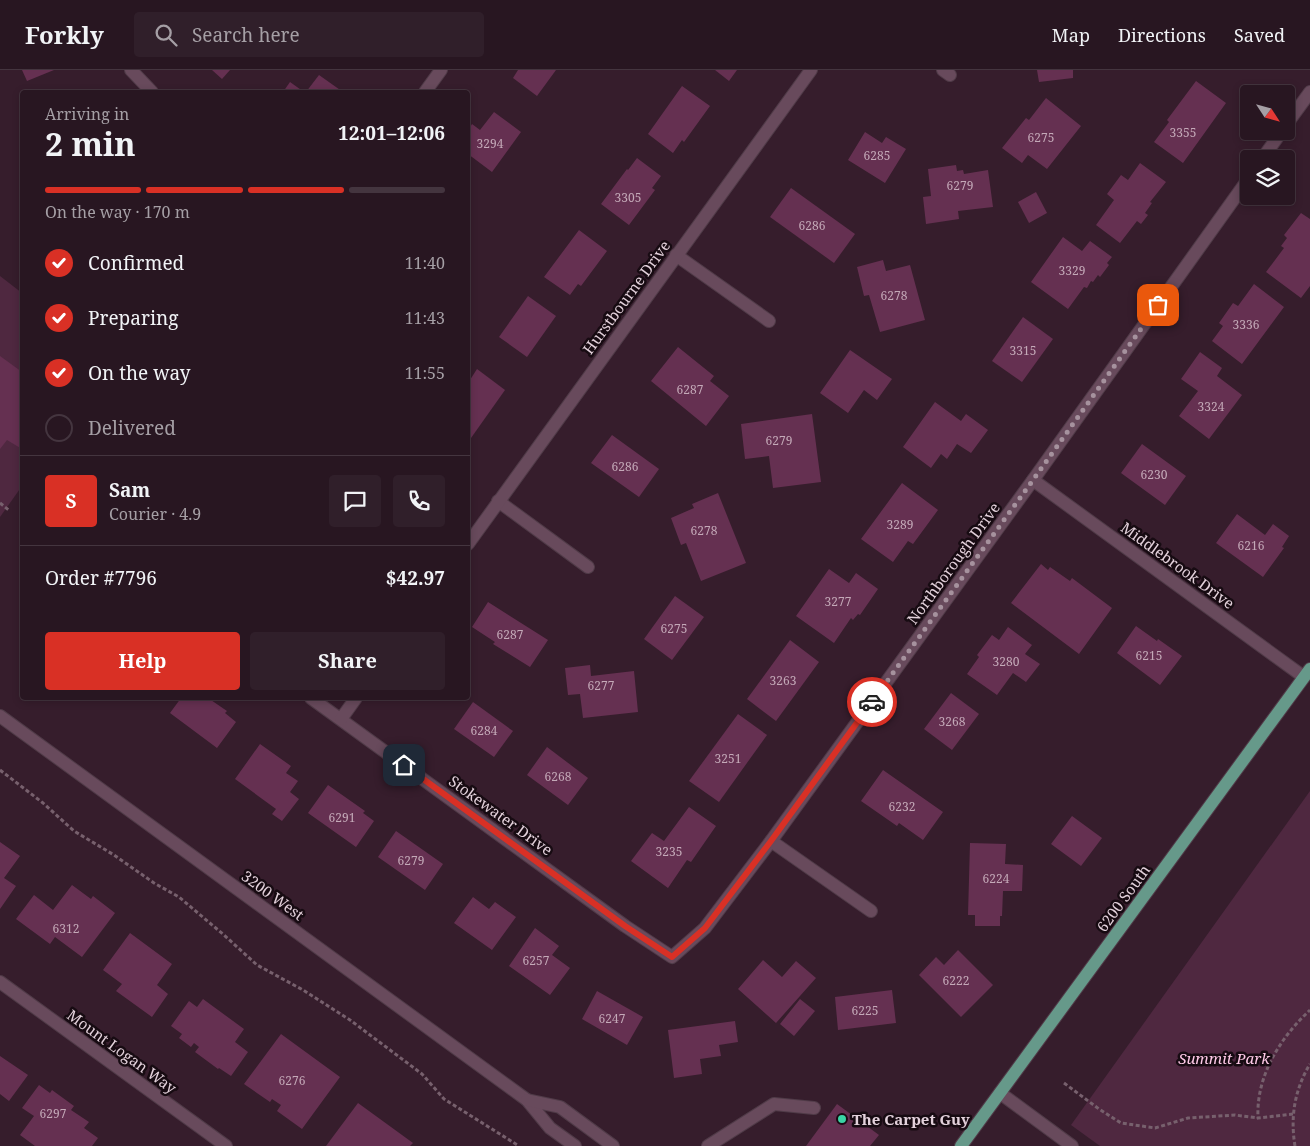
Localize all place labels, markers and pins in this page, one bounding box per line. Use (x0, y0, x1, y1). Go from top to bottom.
pin (1137, 284, 1179, 326)
pin (383, 744, 425, 786)
place label: The Carpet Guy (852, 1109, 970, 1129)
marker: The Carpet Guy (836, 1113, 848, 1125)

